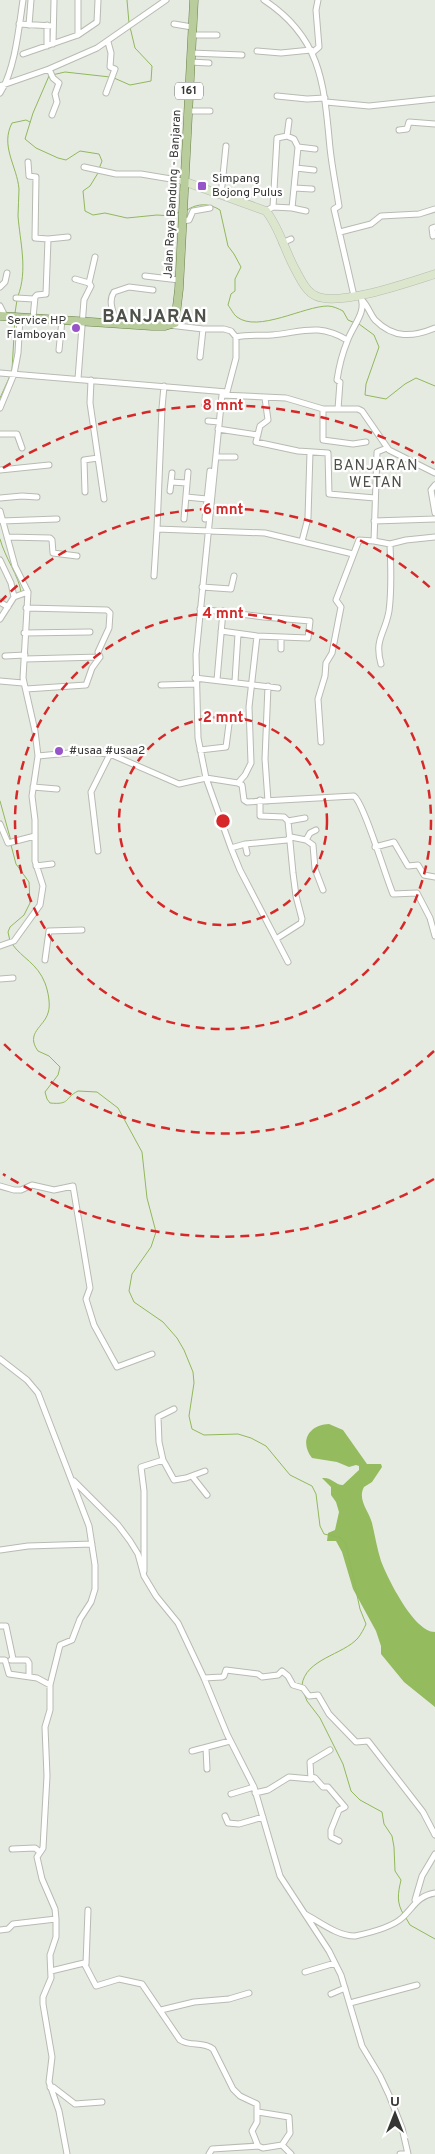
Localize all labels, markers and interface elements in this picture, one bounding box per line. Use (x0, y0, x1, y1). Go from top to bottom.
road number: 161 (175, 82, 203, 100)
street label: Jalan Raya Bandung - Banjaran (161, 109, 185, 279)
place label: Simpang Bojong Pulus (212, 171, 283, 201)
marker: Simpang Bojong Pulus (196, 180, 208, 192)
district label: BANJARAN (102, 306, 208, 329)
place label: Service HP Flamboyan (7, 313, 66, 343)
marker: Service HP Flamboyan (70, 322, 82, 334)
text: 8 mnt (203, 397, 244, 416)
district label: BANJARAN WETAN (333, 457, 419, 493)
text: 6 mnt (203, 501, 243, 520)
text: 4 mnt (202, 605, 244, 624)
text: 2 mnt (203, 709, 243, 728)
place label: #usaa #usaa2 (69, 743, 145, 759)
marker: #usaa #usaa2 (53, 745, 65, 757)
centre of rings (214, 812, 232, 830)
north arrow (370, 2089, 420, 2139)
text: U (390, 2094, 400, 2111)

